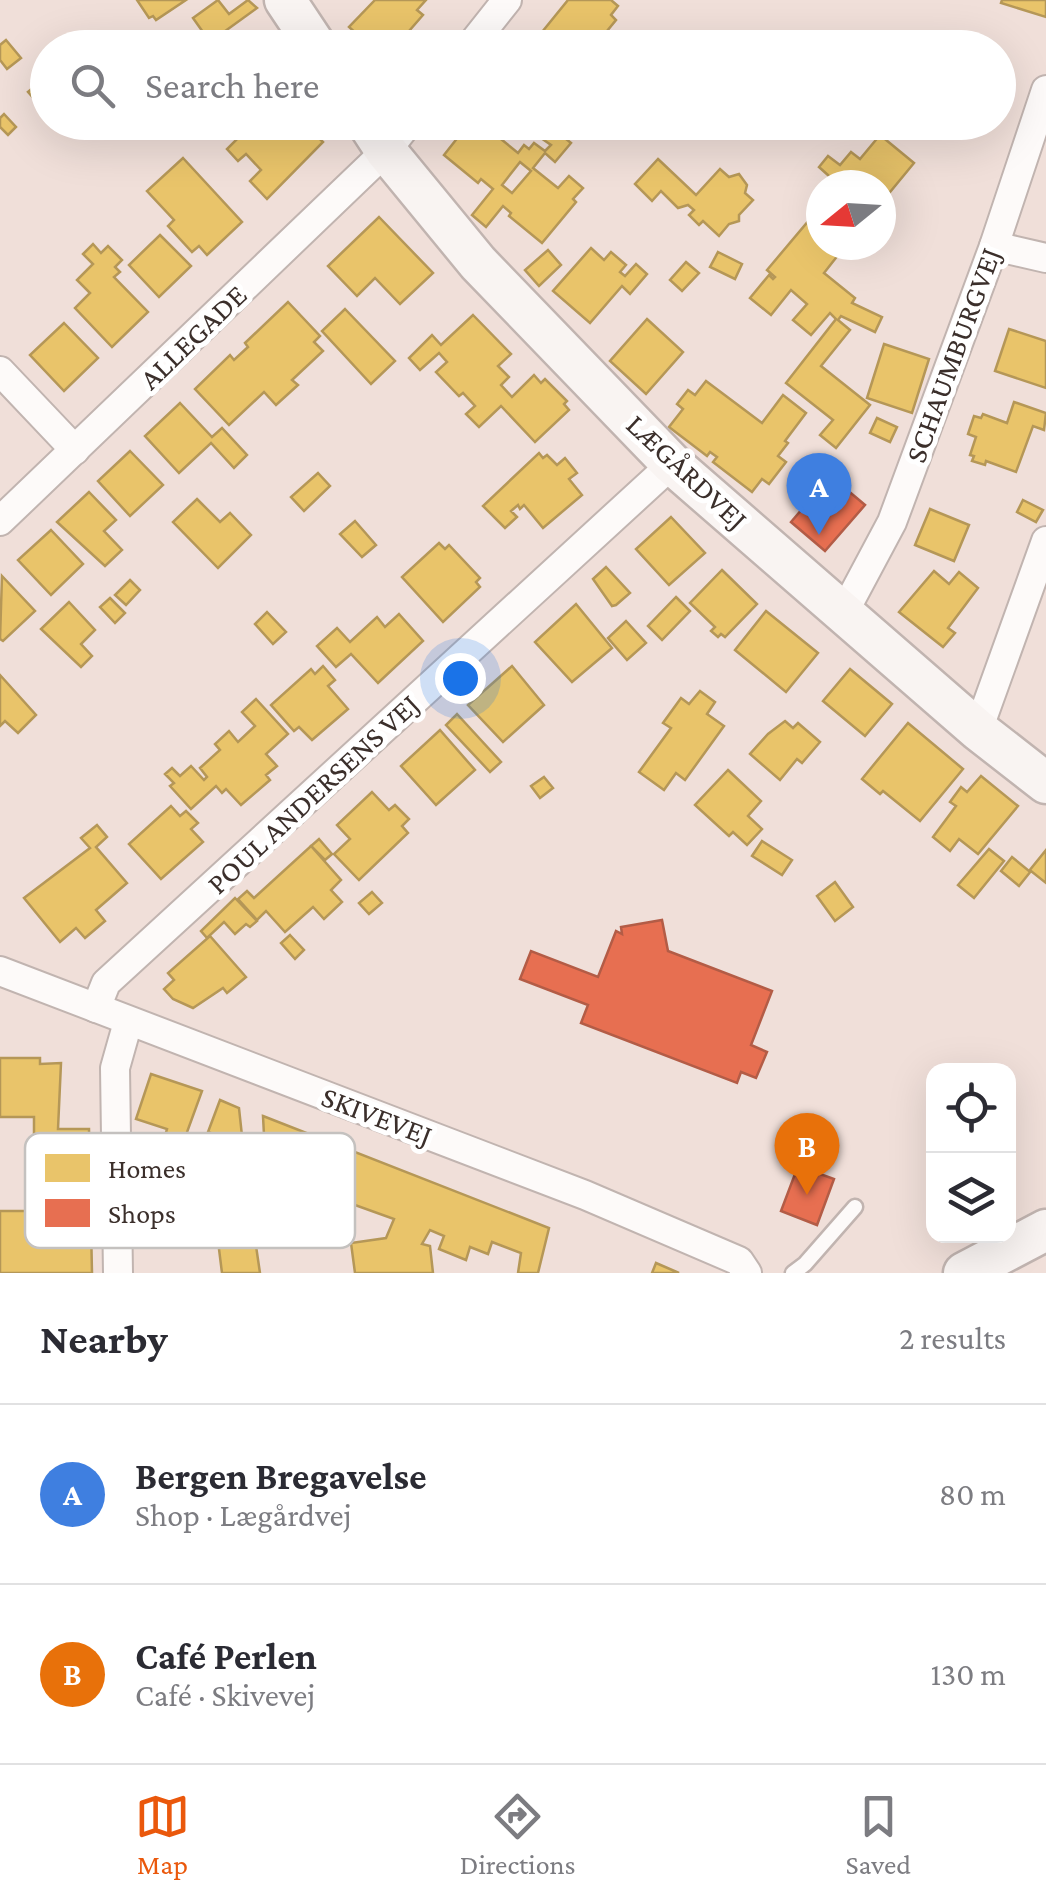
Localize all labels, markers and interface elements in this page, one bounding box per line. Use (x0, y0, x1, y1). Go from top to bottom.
search box (30, 30, 1016, 140)
icon: search (65, 58, 120, 113)
text: Search here (145, 64, 319, 106)
north arrow (806, 170, 896, 260)
street label: SCHAUMBURGVEJ (898, 243, 1007, 467)
street label: ALLEGADE (132, 278, 253, 396)
street label: LÆGÅRDVEJ (620, 407, 755, 536)
pin: A (786, 452, 852, 535)
your location (435, 653, 486, 704)
street label: POUL ANDERSENS VEJ (200, 687, 425, 900)
map controls (926, 1063, 1016, 1243)
button: locate (926, 1063, 1016, 1153)
street label: SKIVEVEJ (317, 1079, 437, 1152)
pin: B (774, 1112, 840, 1195)
legend (25, 1133, 355, 1248)
text: Homes (108, 1153, 186, 1184)
button: layers (926, 1153, 1016, 1243)
text: Shops (108, 1198, 176, 1229)
text: Nearby (40, 1315, 168, 1362)
text: 2 results (899, 1320, 1006, 1356)
text: Bergen Bregavelse (135, 1455, 427, 1497)
text: A (63, 1476, 82, 1512)
text: 80 m (939, 1476, 1006, 1512)
text: Shop · Lægårdvej (135, 1497, 351, 1533)
text: Café Perlen (135, 1635, 317, 1677)
text: B (63, 1656, 82, 1692)
text: 130 m (930, 1656, 1006, 1692)
text: Café · Skivevej (135, 1677, 315, 1713)
tab: Map (135, 1789, 190, 1880)
tab: Directions (460, 1789, 576, 1880)
tab: Saved (845, 1789, 911, 1880)

